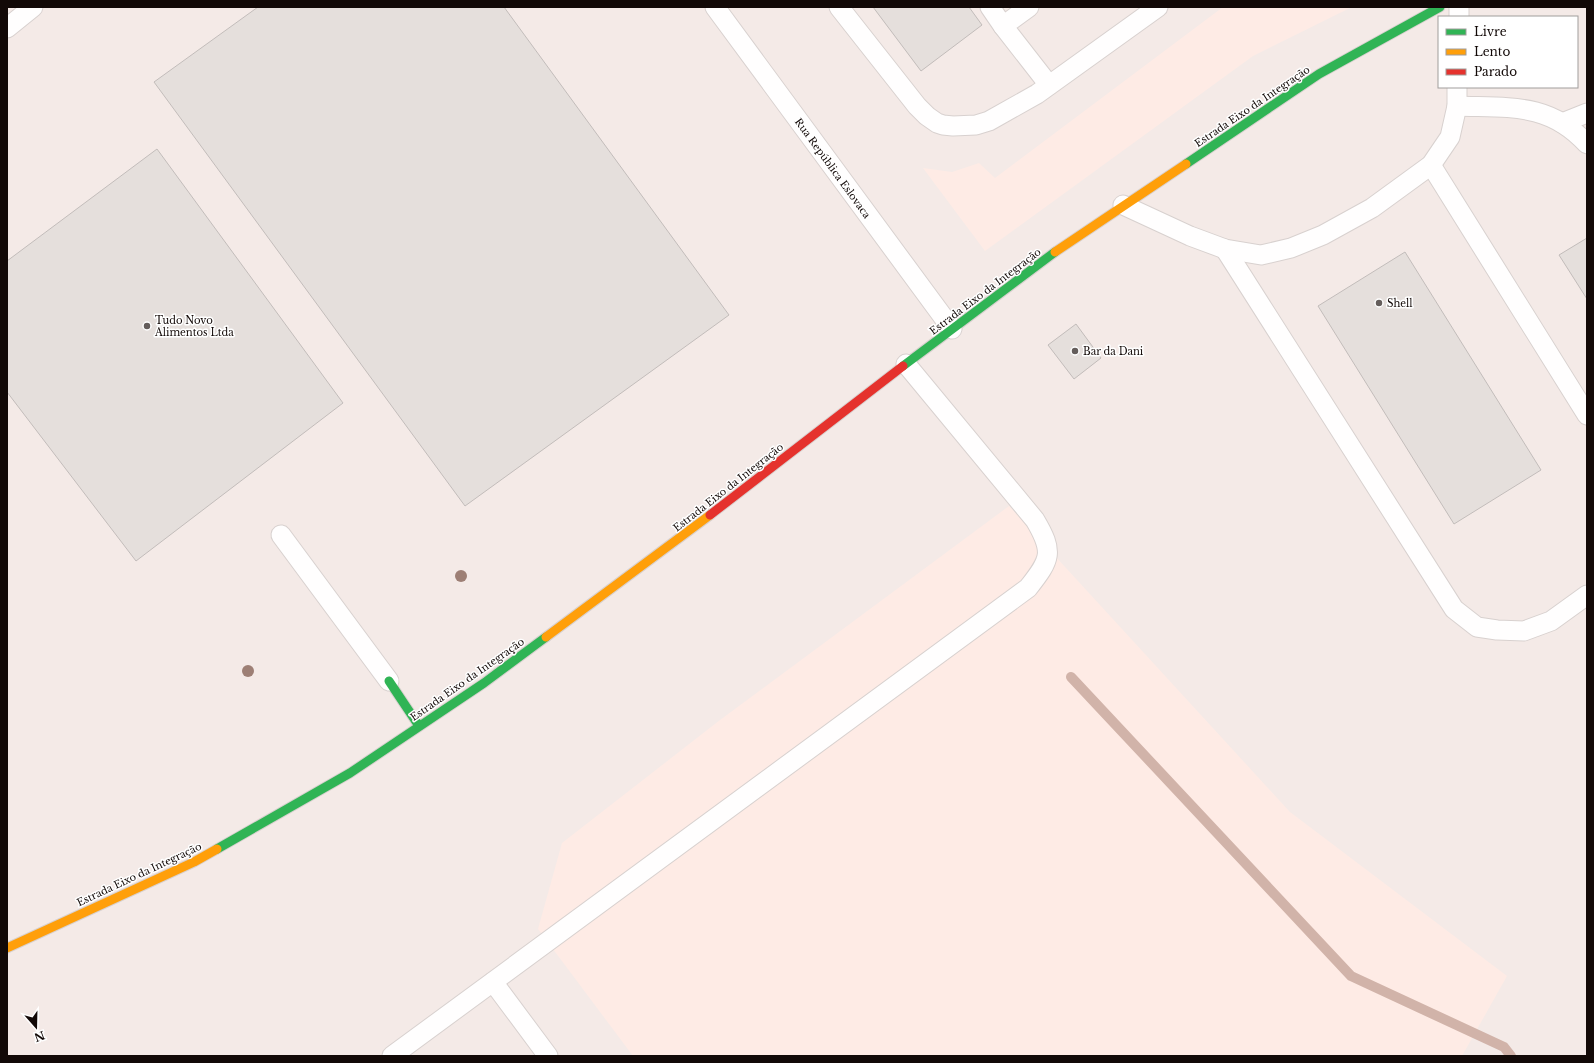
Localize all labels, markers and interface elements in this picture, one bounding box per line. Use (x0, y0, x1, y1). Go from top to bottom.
legend (1438, 16, 1578, 88)
text: Livre (1474, 24, 1507, 39)
text: Lento (1474, 44, 1510, 59)
street label: Estrada Eixo da Integração (1192, 63, 1313, 150)
text: Parado (1474, 64, 1517, 79)
street label: Rua República Eslovaca (792, 116, 874, 221)
street label: Estrada Eixo da Integração (927, 245, 1044, 338)
place label: Shell (1387, 297, 1413, 310)
marker: Shell (1374, 298, 1384, 308)
place label: Tudo Novo Alimentos Ltda (154, 314, 234, 339)
marker: Tudo Novo Alimentos Ltda (142, 321, 152, 331)
place label: Bar da Dani (1083, 345, 1144, 358)
marker: Bar da Dani (1070, 346, 1080, 356)
street label: Estrada Eixo da Integração (671, 440, 786, 534)
street label: Estrada Eixo da Integração (408, 635, 527, 724)
street label: Estrada Eixo da Integração (75, 840, 204, 909)
north arrow (16, 1007, 56, 1047)
text: N (32, 1028, 47, 1045)

